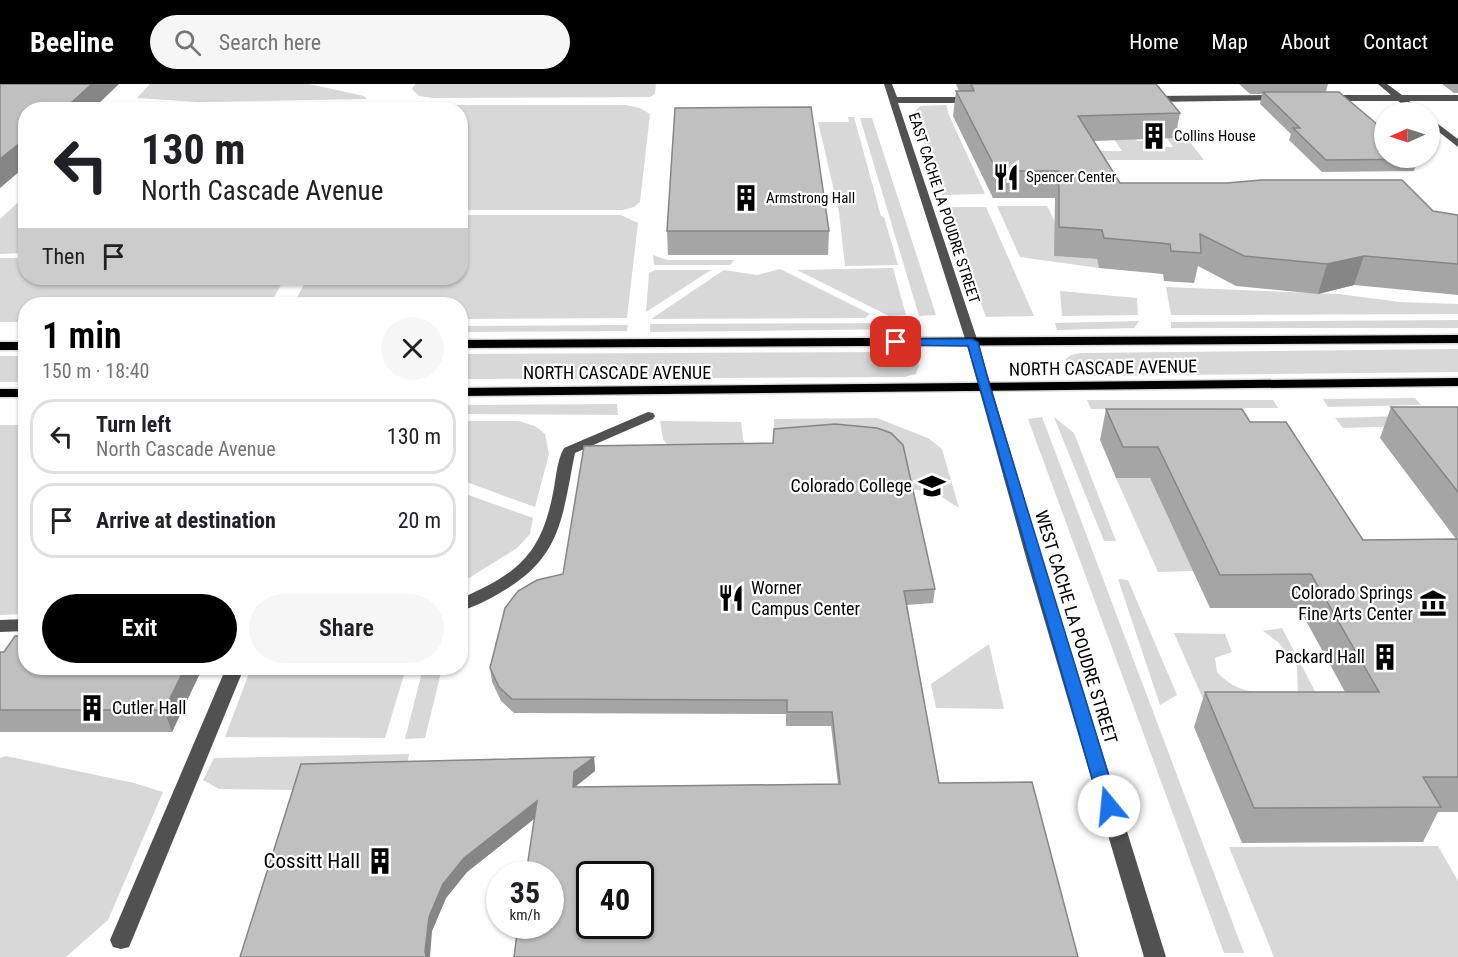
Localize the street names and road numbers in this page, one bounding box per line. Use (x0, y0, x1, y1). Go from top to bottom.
street label: EAST CACHE LA POUDRE STREET (905, 110, 983, 306)
street label: NORTH CASCADE AVENUE (1009, 355, 1197, 380)
street label: NORTH CASCADE AVENUE (523, 362, 711, 383)
street label: WEST CACHE LA POUDRE STREET (1031, 508, 1122, 746)

